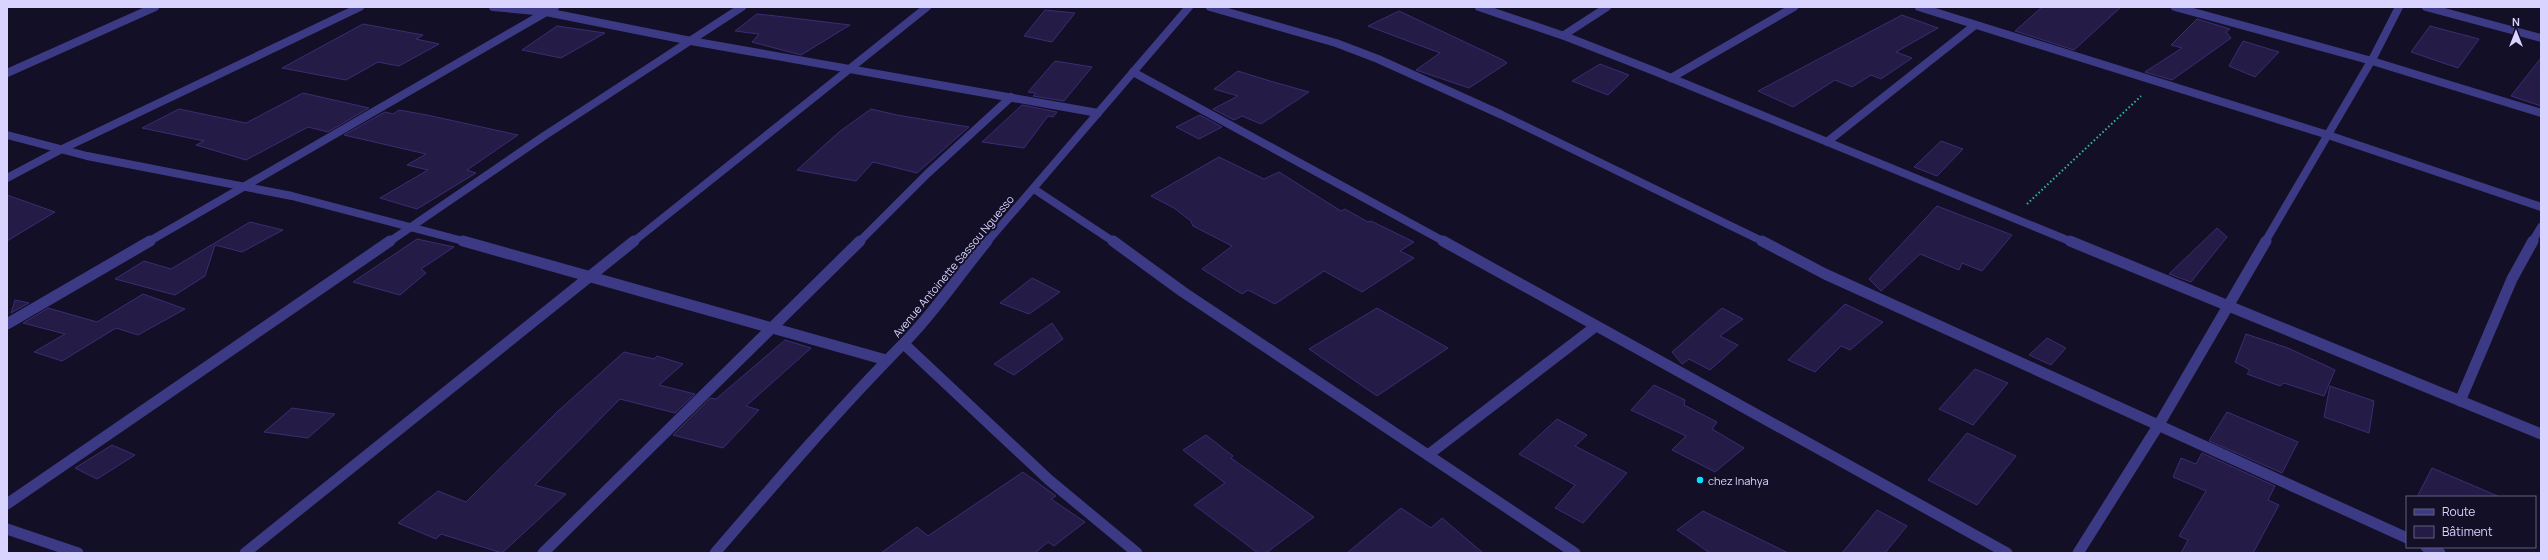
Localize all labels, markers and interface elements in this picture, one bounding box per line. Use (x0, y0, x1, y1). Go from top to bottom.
north arrow (2496, 12, 2536, 52)
text: N (2512, 14, 2520, 29)
street label: Avenue Antoinette Sassou Nguesso (889, 191, 1017, 340)
place label: chez Inahya (1708, 473, 1769, 488)
marker: chez Inahya (1695, 475, 1705, 485)
legend (2406, 496, 2536, 548)
text: Route (2442, 503, 2475, 520)
text: Bâtiment (2442, 523, 2493, 540)

